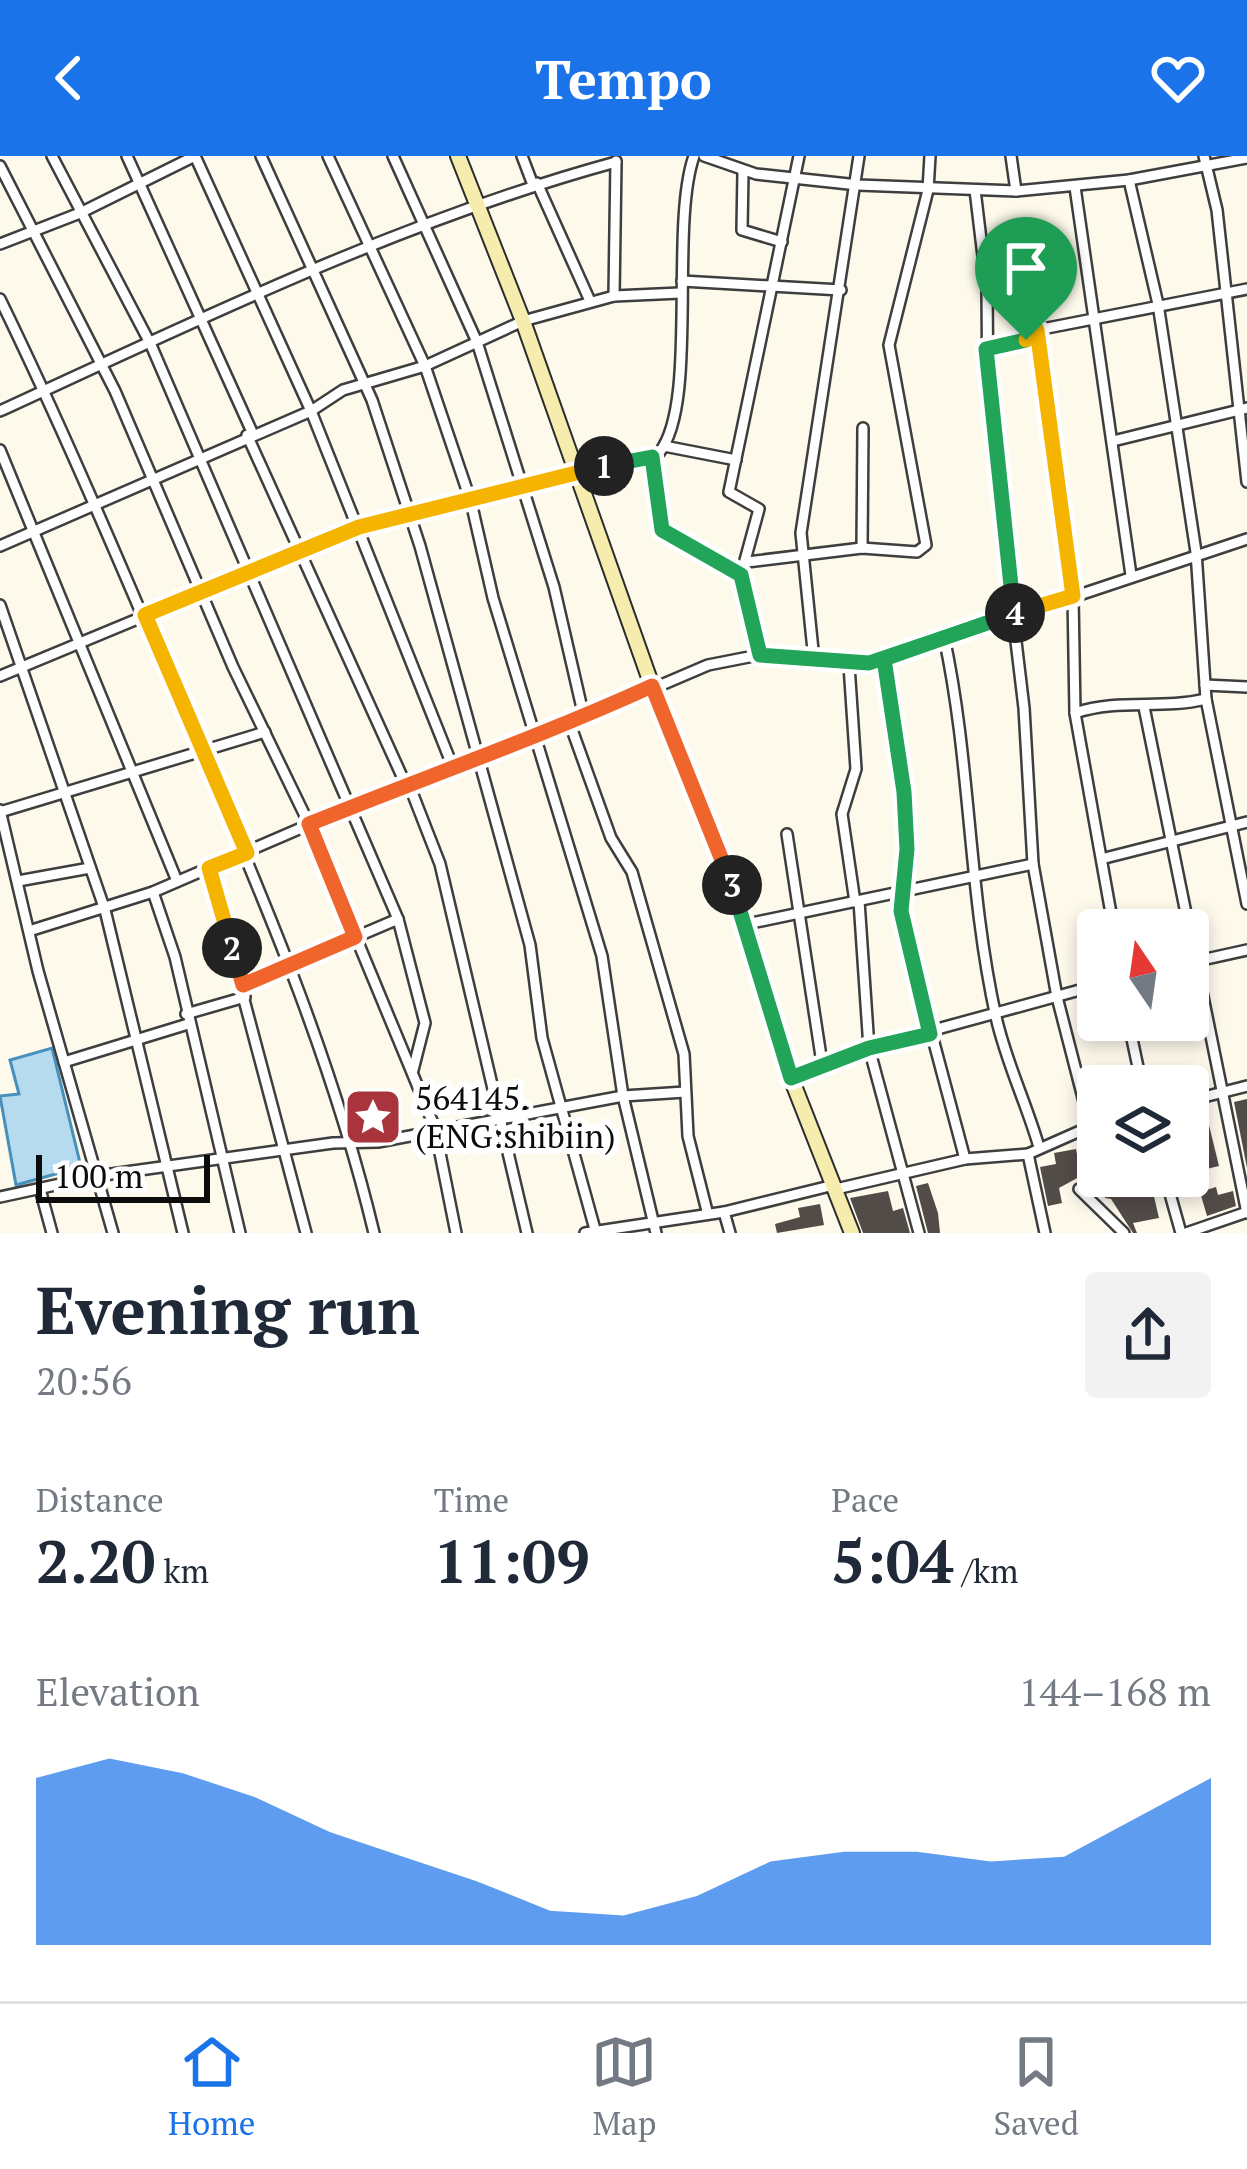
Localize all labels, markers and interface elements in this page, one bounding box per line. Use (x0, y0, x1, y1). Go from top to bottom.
text: Tempo (535, 43, 712, 114)
icon: back (36, 45, 102, 111)
icon: heart (1145, 45, 1211, 111)
pin (975, 217, 1077, 340)
icon: arrive (993, 235, 1059, 301)
pin: 1 (574, 436, 634, 496)
text: 1 (595, 444, 613, 487)
pin: 4 (985, 583, 1045, 643)
text: 4 (1006, 591, 1024, 634)
pin: 3 (702, 855, 762, 915)
text: 3 (723, 863, 741, 906)
north arrow (1077, 909, 1209, 1041)
map controls (1077, 909, 1209, 1197)
pin: 2 (202, 918, 262, 978)
text: 2 (223, 926, 241, 969)
button: layers (1077, 1065, 1209, 1197)
place label: 564145. (ENG:shibiin) (415, 1076, 616, 1157)
place icon: 564145. (ENG:shibiin) (342, 1086, 404, 1148)
scale bar (36, 1149, 210, 1202)
text: 100 m (54, 1154, 143, 1197)
text: Evening run (36, 1265, 420, 1353)
button: share (1085, 1272, 1211, 1398)
text: 20:56 (36, 1354, 132, 1406)
text: Distance (36, 1478, 163, 1521)
text: Time (434, 1478, 509, 1521)
text: Pace (831, 1478, 899, 1521)
text: 2.20 (36, 1521, 155, 1600)
text: 11:09 (434, 1521, 590, 1600)
text: 5:04 (831, 1521, 954, 1600)
text: km (155, 1549, 209, 1592)
text: /km (954, 1549, 1019, 1592)
text: Elevation (36, 1665, 200, 1717)
text: 144–168 m (1019, 1665, 1211, 1717)
tab: Home (168, 2029, 255, 2144)
tab: Map (591, 2029, 657, 2144)
tab: Saved (994, 2029, 1079, 2144)

